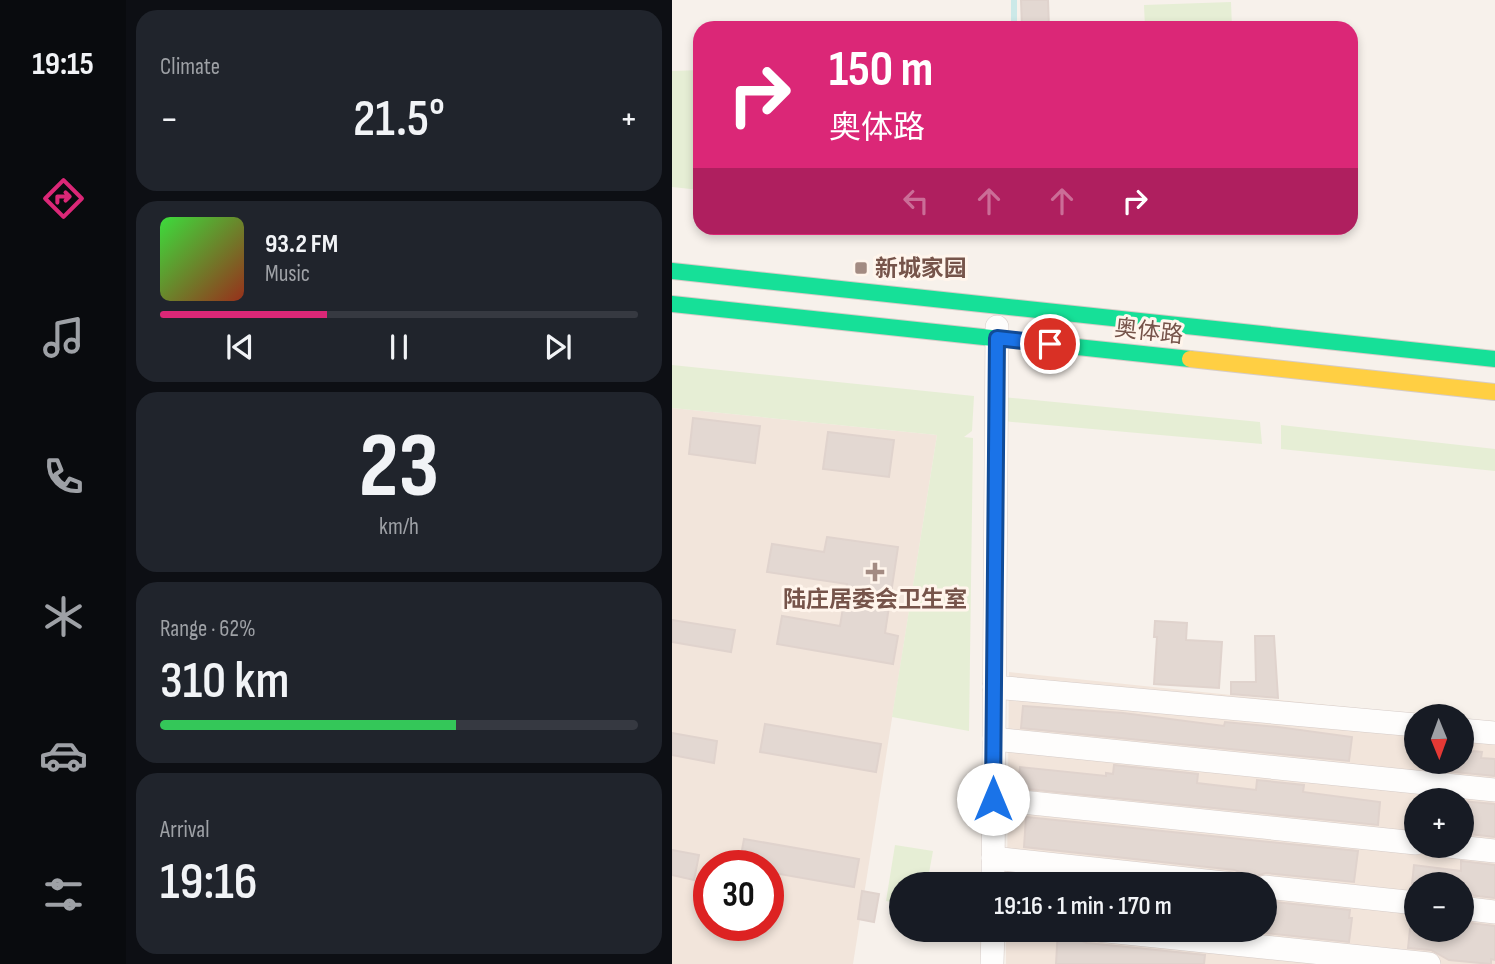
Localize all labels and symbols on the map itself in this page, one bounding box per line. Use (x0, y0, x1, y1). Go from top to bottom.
place label: 新城家园 (875, 255, 967, 283)
marker: 新城家园 (853, 260, 869, 276)
pin (1020, 314, 1080, 374)
street label: 奥体路 (1113, 314, 1185, 350)
marker: 陆庄居委会卫生室 (865, 562, 885, 582)
place label: 陆庄居委会卫生室 (783, 586, 967, 614)
north arrow (1404, 704, 1474, 774)
position arrow (956, 762, 1030, 836)
speed limit sign: 30 (693, 850, 784, 941)

